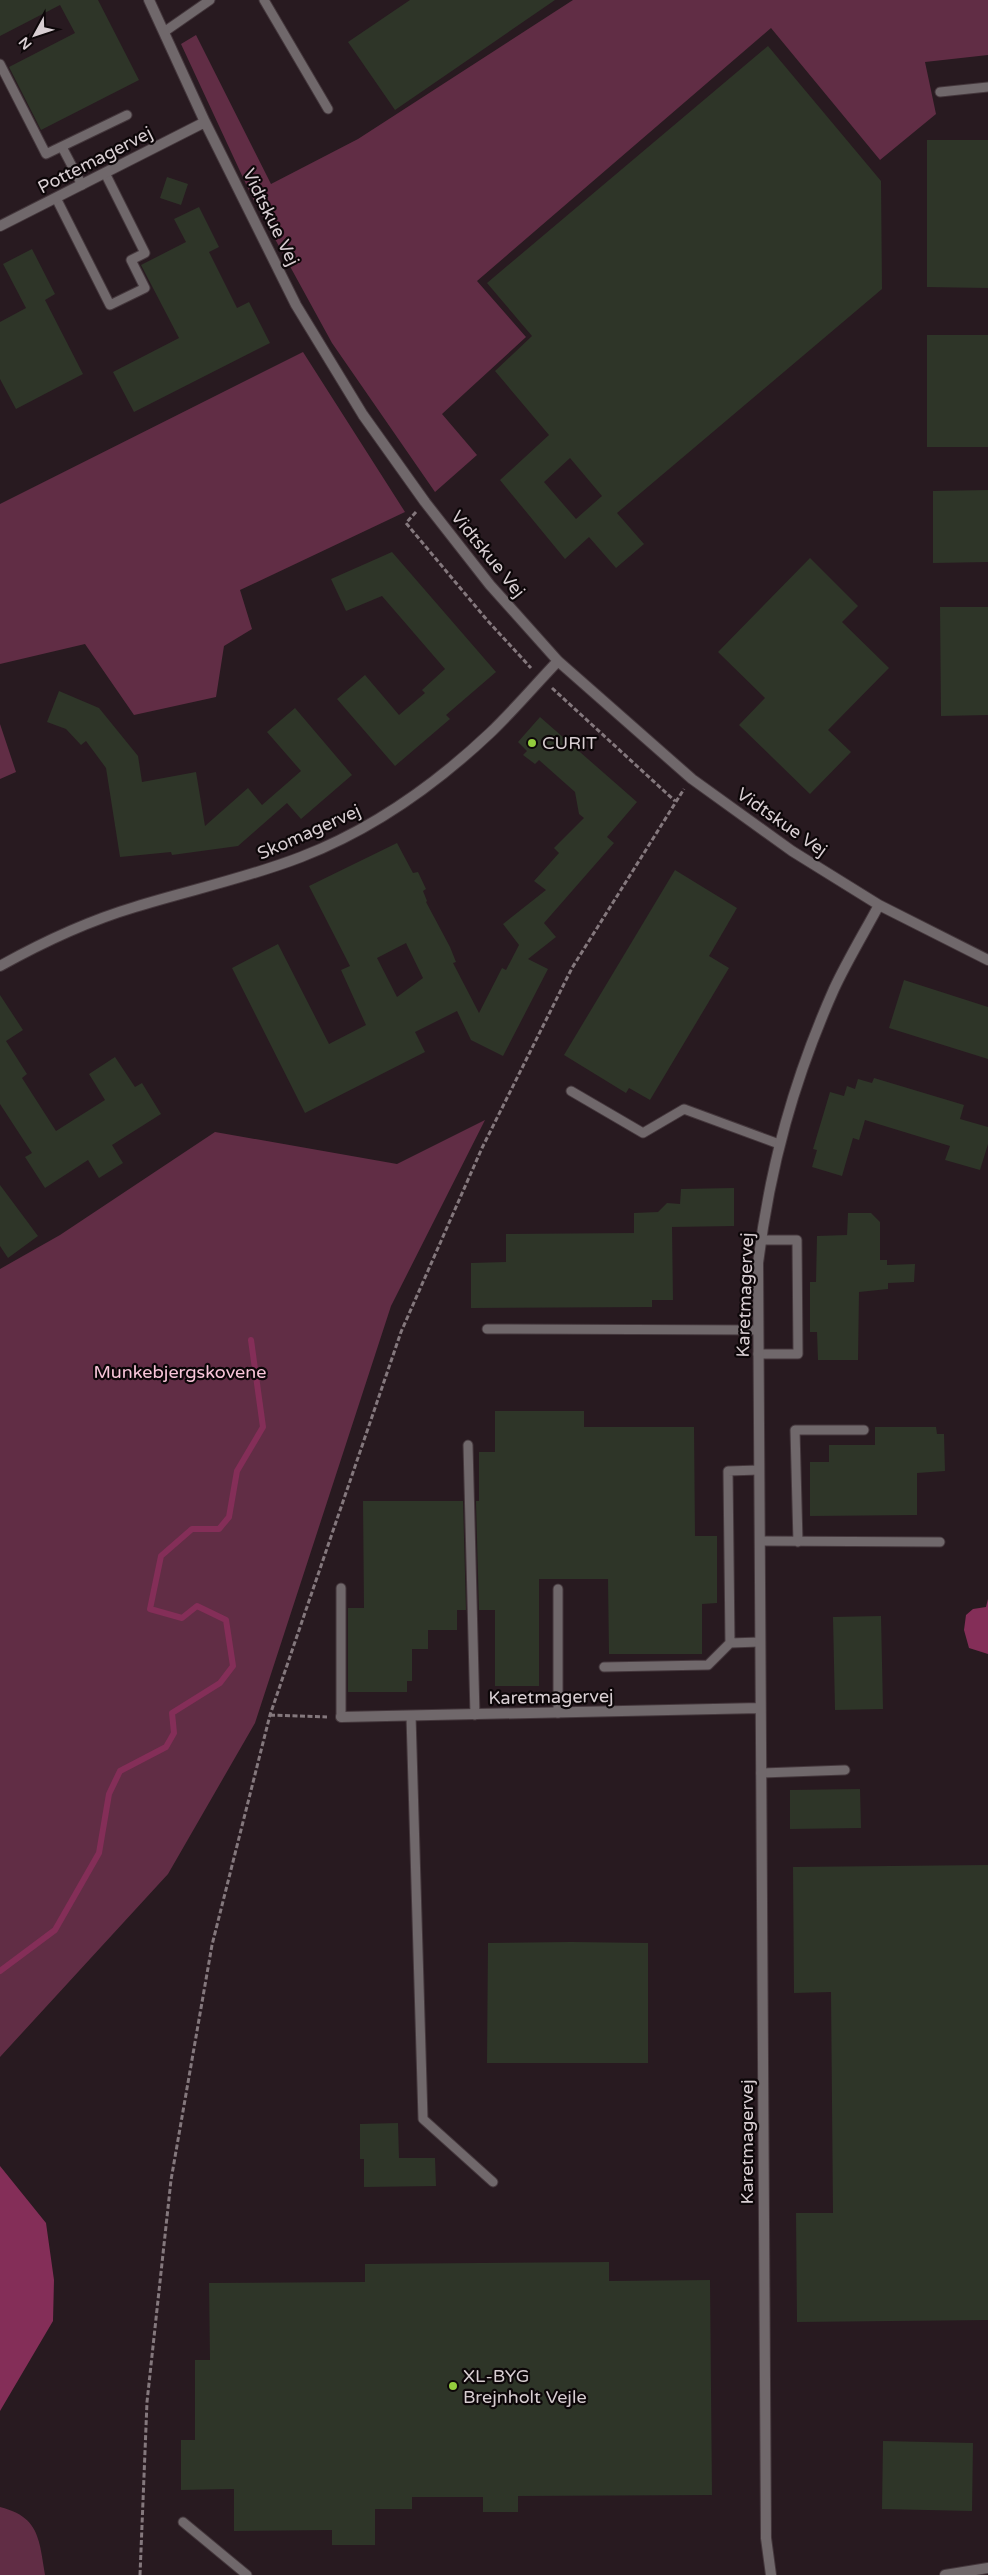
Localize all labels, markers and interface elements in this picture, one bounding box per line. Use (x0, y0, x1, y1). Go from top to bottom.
north arrow (10, 10, 60, 60)
text: N (15, 33, 36, 53)
street label: Pottemagervej (34, 122, 156, 198)
street label: Vidtskue Vej (238, 165, 304, 269)
street label: Vidtskue Vej (446, 506, 530, 602)
place label: CURIT (542, 732, 597, 754)
marker: CURIT (526, 737, 538, 749)
street label: Vidtskue Vej (732, 783, 832, 861)
street label: Skomagervej (254, 799, 364, 865)
street label: Karetmagervej (732, 1232, 758, 1358)
park label: Munkebjergskovene (94, 1361, 266, 1383)
street label: Karetmagervej (488, 1685, 614, 1709)
street label: Karetmagervej (736, 2079, 758, 2205)
place label: XL-BYG Brejnholt Vejle (463, 2365, 587, 2408)
marker: XL-BYG Brejnholt Vejle (447, 2380, 459, 2392)

